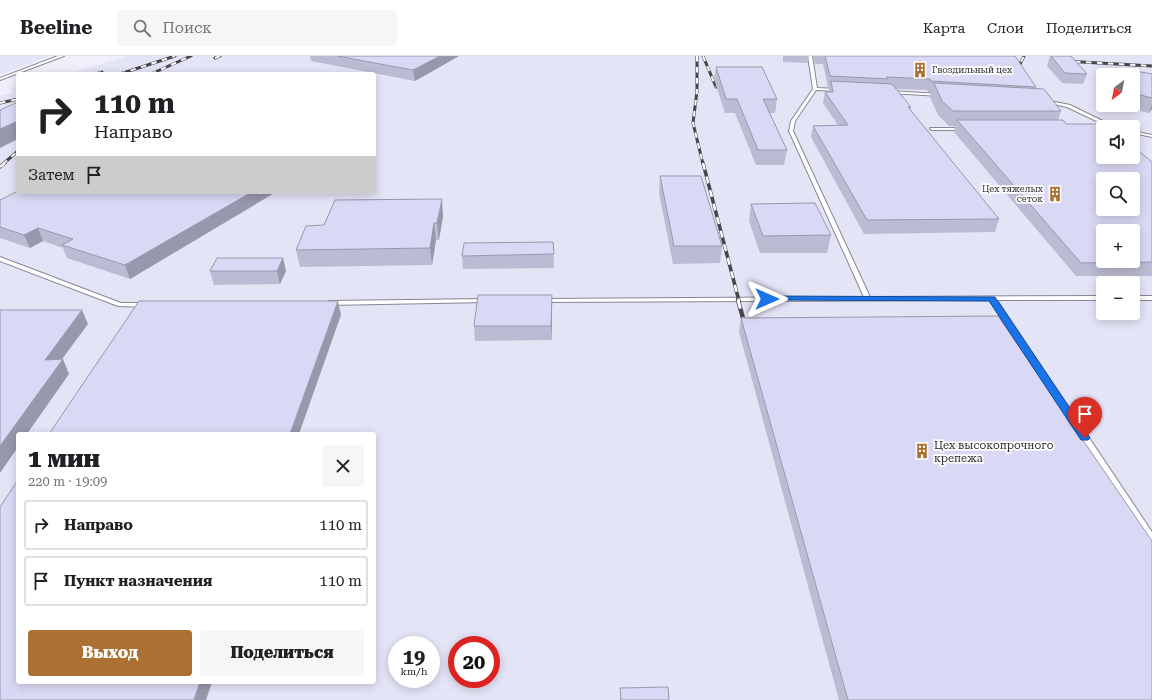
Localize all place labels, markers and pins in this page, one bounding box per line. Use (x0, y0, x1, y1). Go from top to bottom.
building icon: Гвоздильный цех (911, 61, 929, 79)
place label: Гвоздильный цех (932, 65, 1013, 75)
place label: Цех тяжелых сеток (982, 184, 1044, 204)
building icon: Цех тяжелых сеток (1046, 185, 1064, 203)
pin (1068, 397, 1102, 438)
place label: Цех высокопрочного крепежа (934, 439, 1054, 465)
building icon: Цех высокопрочного крепежа (913, 442, 931, 460)

